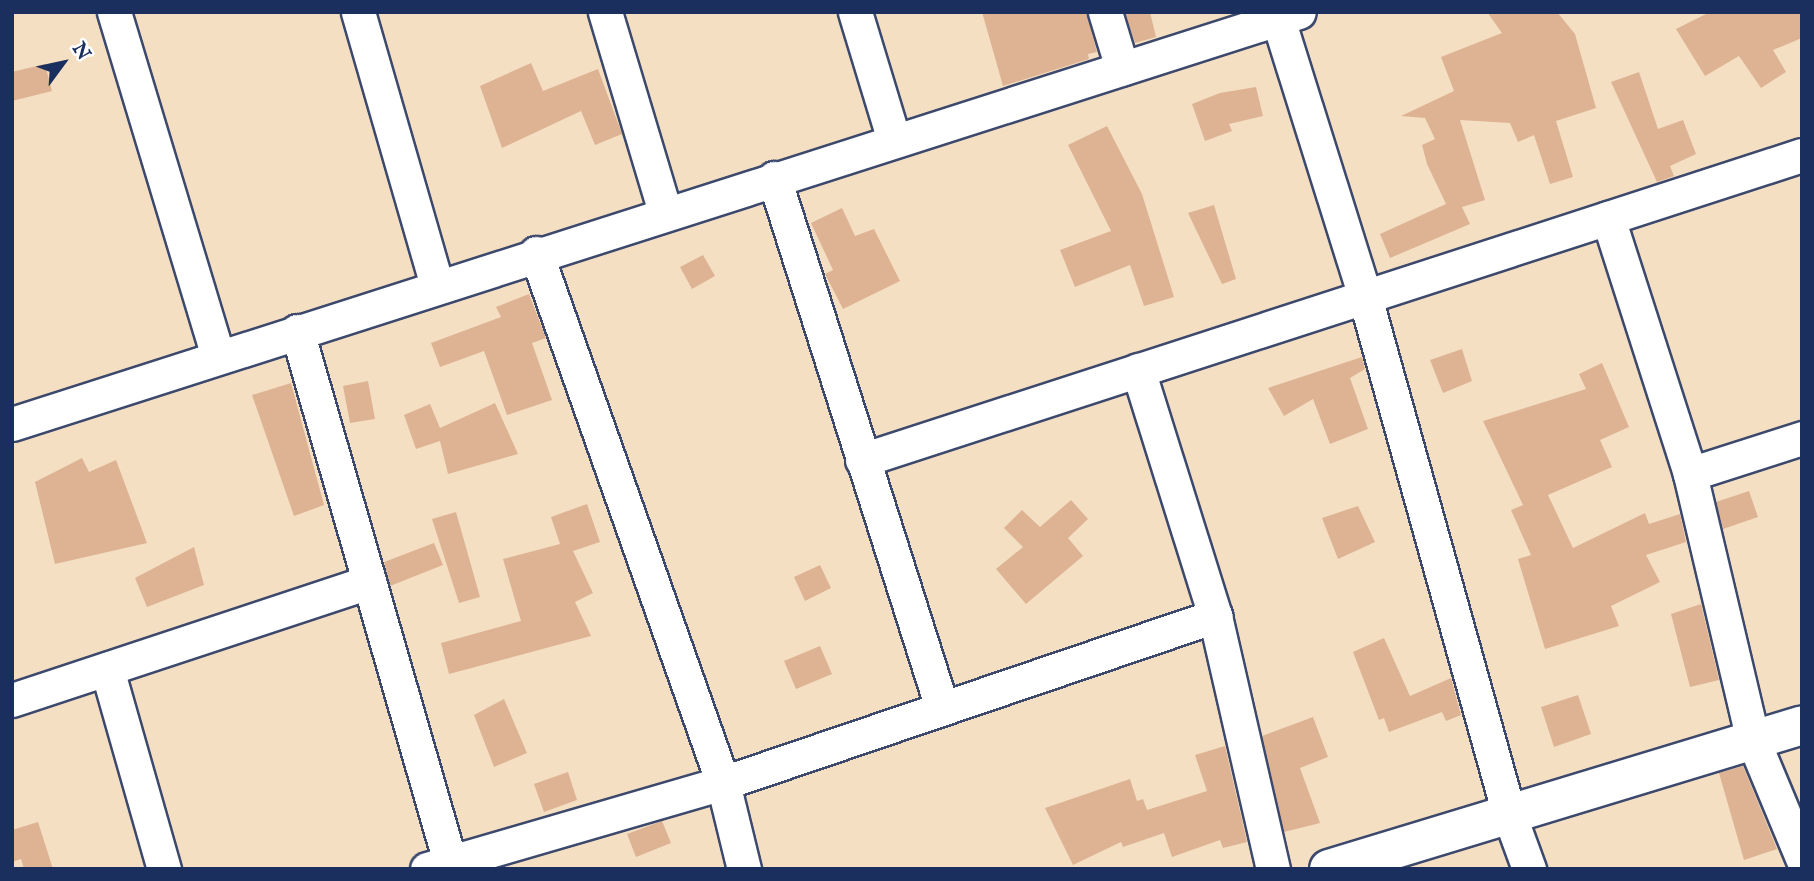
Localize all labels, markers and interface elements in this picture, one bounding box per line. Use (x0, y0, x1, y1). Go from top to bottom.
north arrow (28, 28, 98, 98)
text: N (66, 38, 95, 65)

